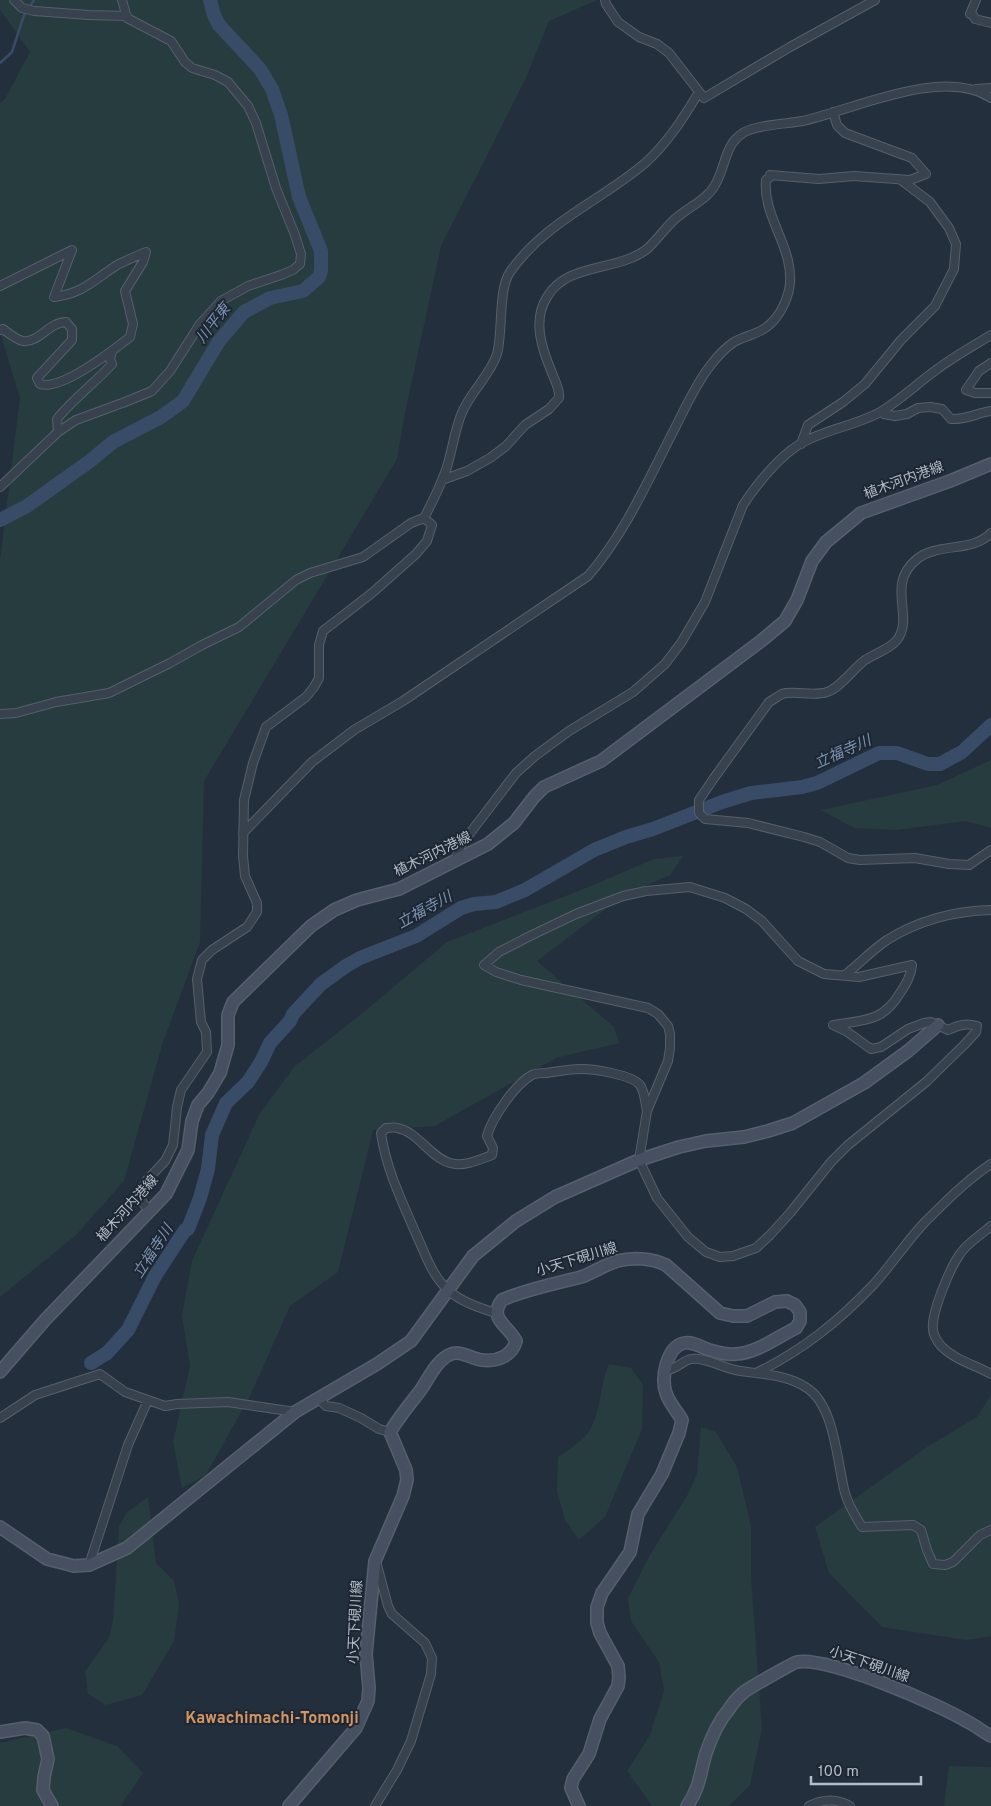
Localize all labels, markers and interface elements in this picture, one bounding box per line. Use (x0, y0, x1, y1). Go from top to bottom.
water label: 川平東 (193, 299, 237, 348)
street label: 植木河内港線 (861, 458, 946, 503)
water label: 立福寺川 (812, 731, 876, 774)
street label: 植木河内港線 (391, 828, 474, 881)
water label: 立福寺川 (394, 887, 458, 934)
street label: 植木河内港線 (93, 1171, 162, 1246)
water label: 立福寺川 (130, 1220, 179, 1282)
street label: 小天下硯川線 (534, 1240, 620, 1280)
street label: 小天下硯川線 (345, 1580, 367, 1664)
street label: 小天下硯川線 (827, 1643, 911, 1687)
district label: Kawachimachi-Tomonji (185, 1709, 359, 1729)
scale bar (811, 1754, 921, 1786)
text: 100 m (818, 1763, 859, 1782)

